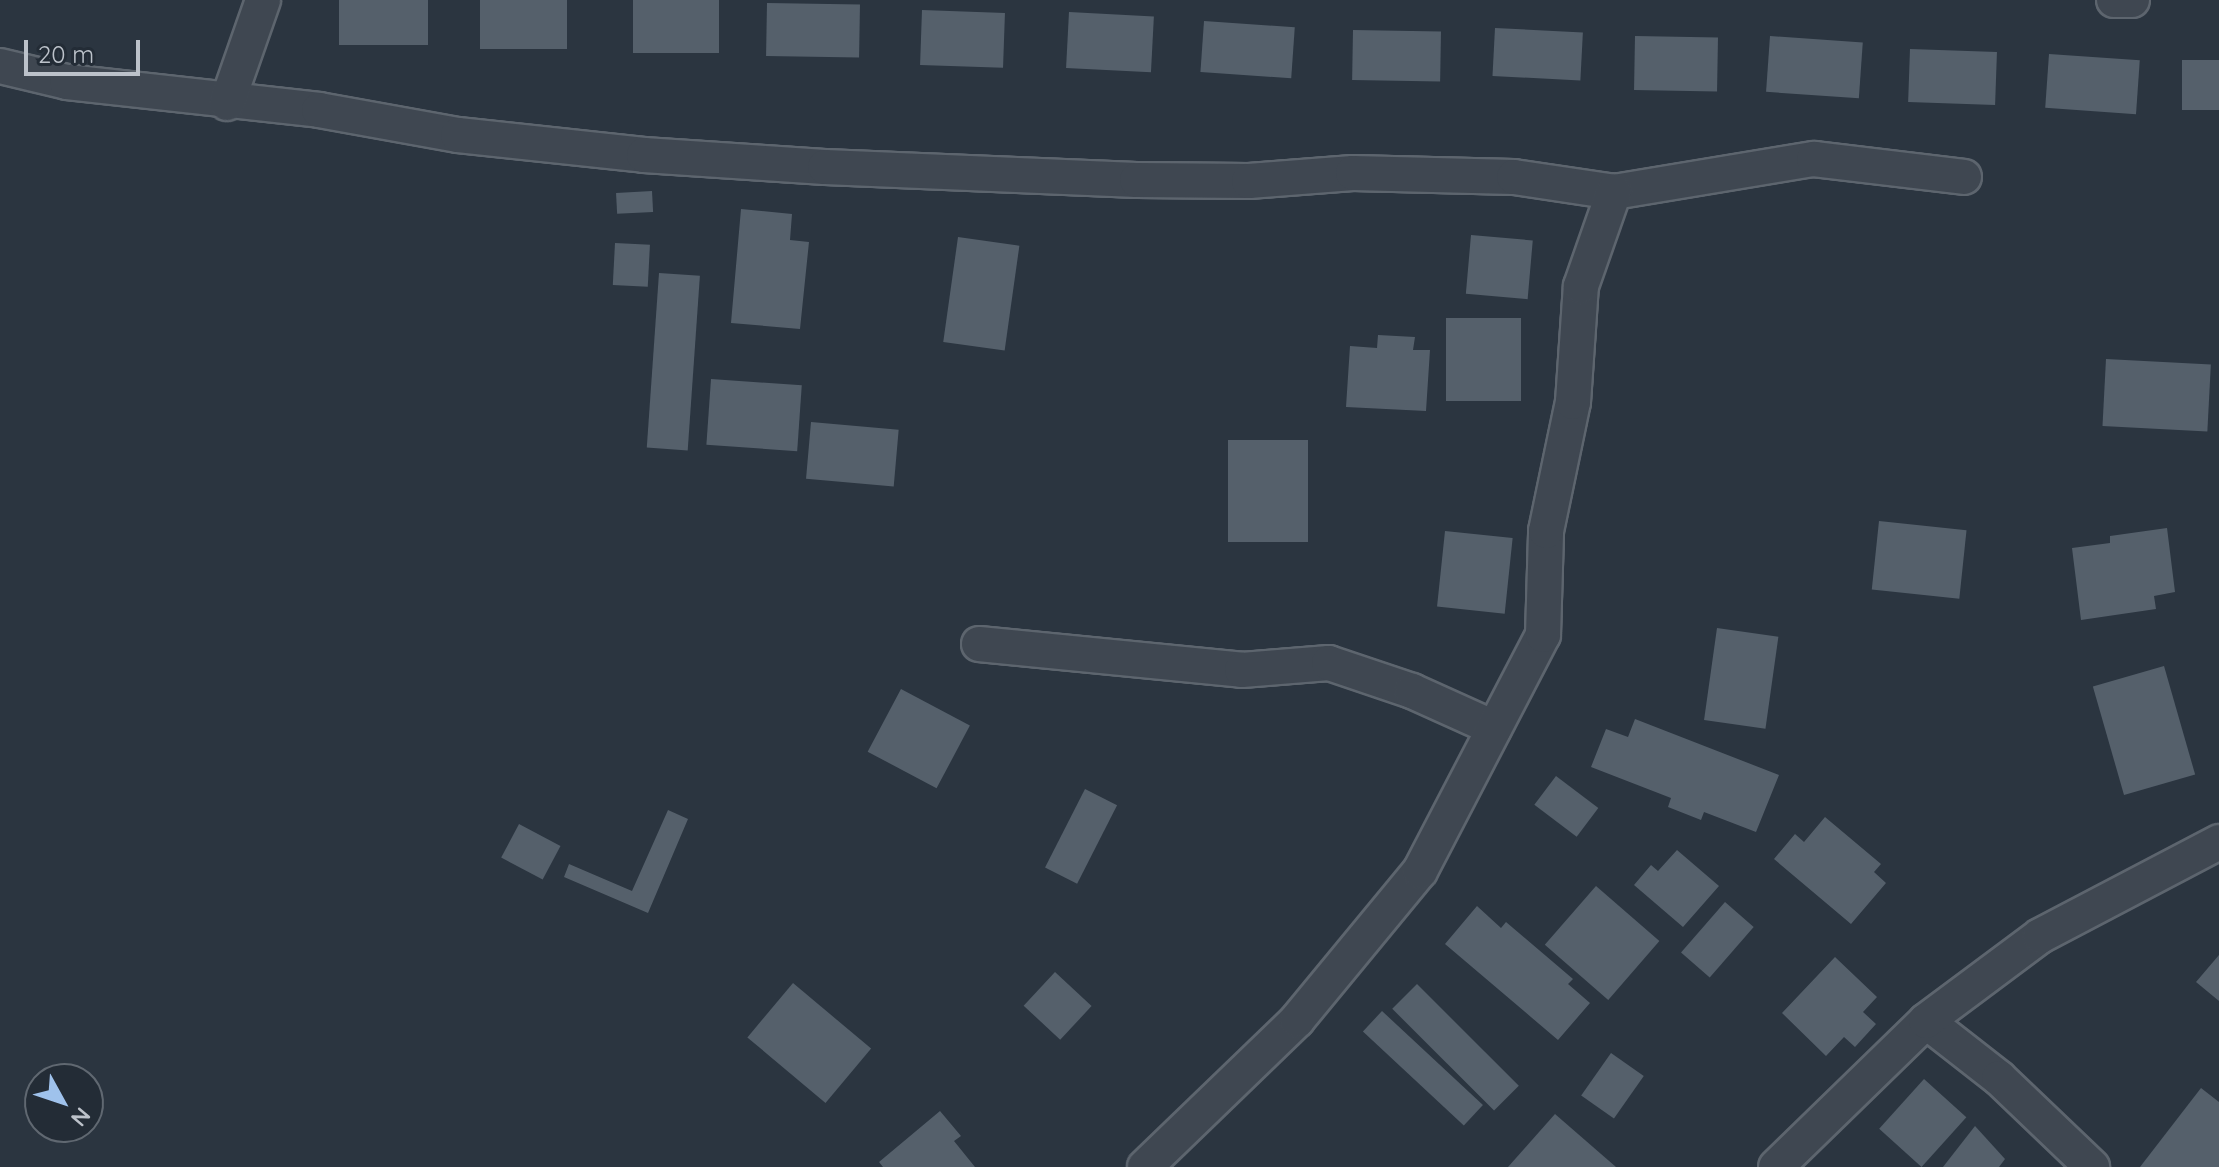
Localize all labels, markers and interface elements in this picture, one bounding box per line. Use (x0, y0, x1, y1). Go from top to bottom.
scale bar (28, 24, 144, 74)
text: 20 m (38, 39, 94, 69)
north arrow (24, 1063, 104, 1143)
text: N (65, 1102, 97, 1132)

